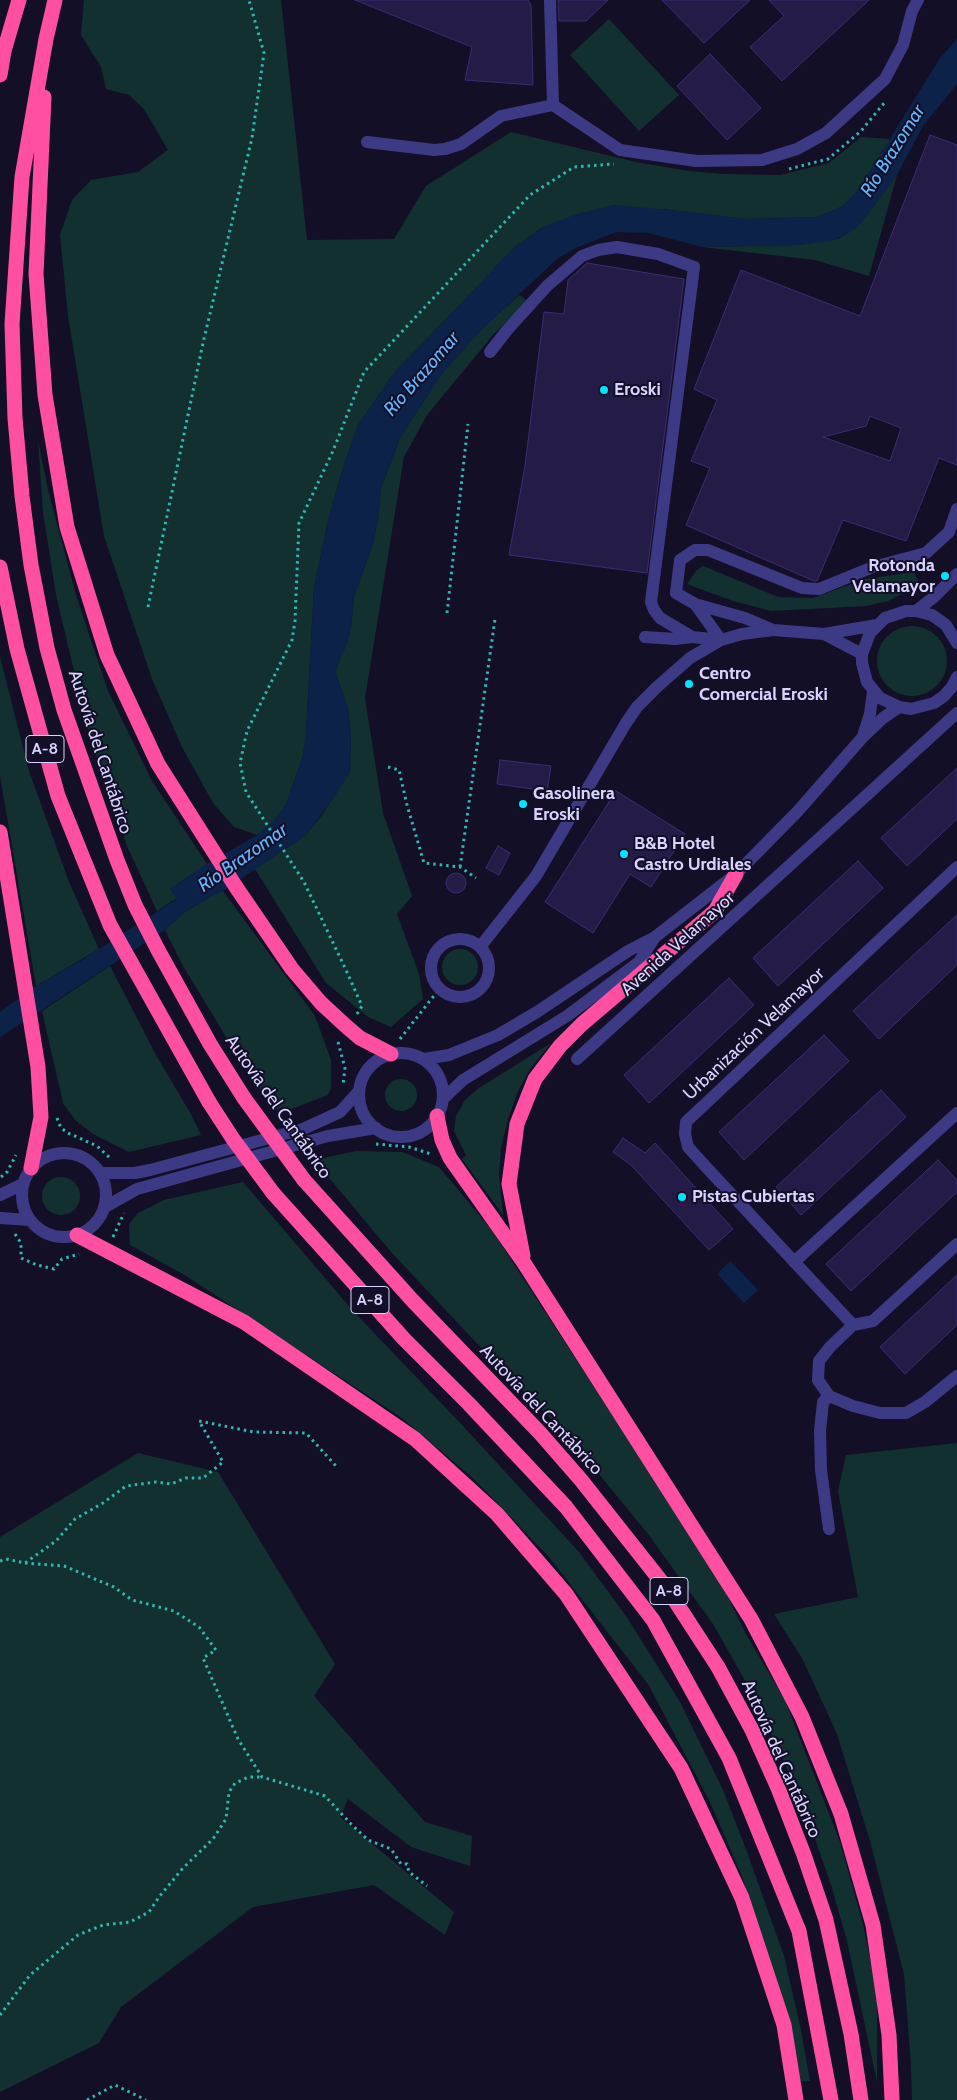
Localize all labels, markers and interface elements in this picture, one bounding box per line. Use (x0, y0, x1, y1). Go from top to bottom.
water label: Río Brazomar (856, 101, 930, 201)
water label: Río Brazomar (379, 327, 465, 421)
place label: Eroski (614, 379, 661, 401)
marker: Eroski (598, 384, 610, 396)
place label: Rotonda Velamayor (852, 555, 935, 598)
marker: Rotonda Velamayor (939, 570, 951, 582)
place label: Centro Comercial Eroski (699, 663, 828, 706)
street label: Autovía del Cantábrico (63, 667, 137, 837)
marker: Centro Comercial Eroski (683, 678, 695, 690)
road number: A-8 (26, 736, 64, 762)
place label: Gasolinera Eroski (533, 783, 615, 826)
marker: Gasolinera Eroski (517, 798, 529, 810)
water label: Río Brazomar (194, 819, 292, 897)
place label: B&B Hotel Castro Urdiales (634, 833, 751, 876)
marker: B&B Hotel Castro Urdiales (618, 848, 630, 860)
street label: Avenida Velamayor (617, 887, 739, 1001)
street label: Urbanización Velamayor (679, 963, 829, 1105)
street label: Autovía del Cantábrico (220, 1031, 336, 1183)
place label: Pistas Cubiertas (692, 1186, 815, 1208)
marker: Pistas Cubiertas (676, 1191, 688, 1203)
road number: A-8 (351, 1286, 389, 1314)
street label: Autovía del Cantábrico (475, 1340, 607, 1480)
road number: A-8 (650, 1578, 688, 1604)
street label: Autovía del Cantábrico (736, 1677, 826, 1841)

